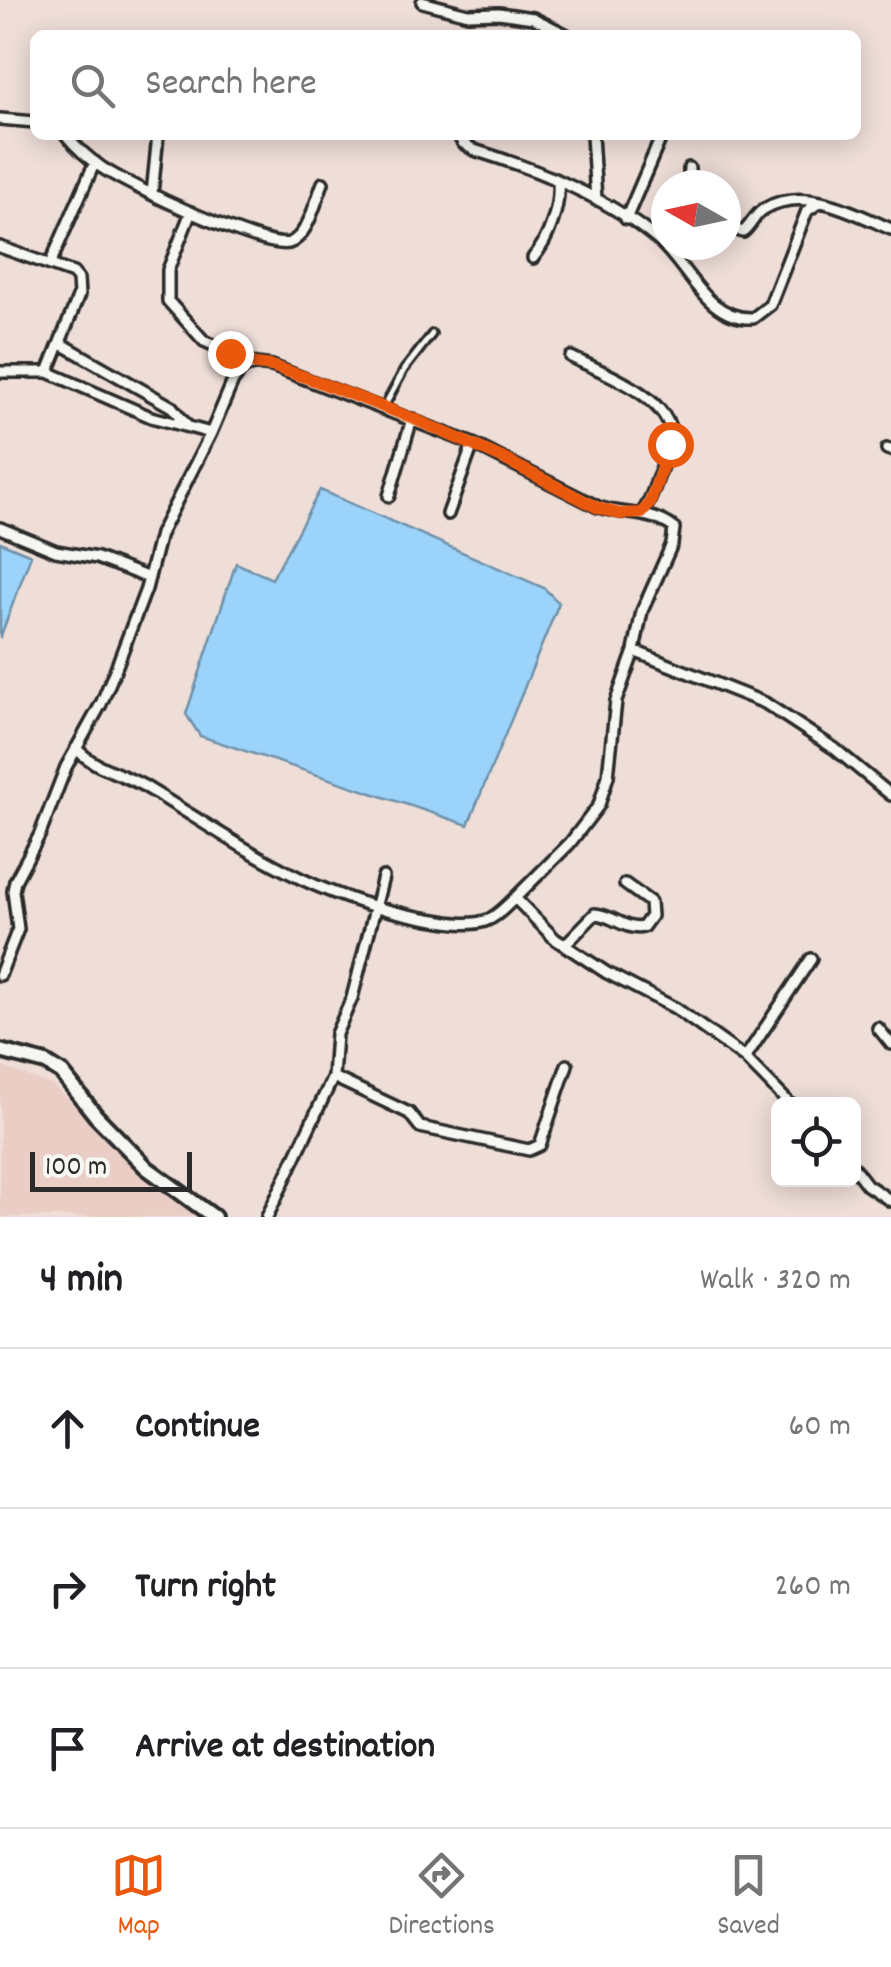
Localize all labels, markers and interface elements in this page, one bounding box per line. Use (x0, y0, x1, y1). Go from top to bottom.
search box (30, 30, 861, 140)
icon: search (65, 58, 120, 113)
text: Search here (145, 58, 317, 113)
north arrow (651, 170, 741, 260)
route end (208, 331, 254, 377)
route start (648, 422, 694, 468)
map controls (771, 1097, 861, 1187)
button: locate (771, 1097, 861, 1187)
scale bar (30, 1147, 192, 1192)
text: 100 m (45, 1149, 107, 1189)
text: 4 min (40, 1252, 123, 1312)
text: Walk · 320 m (700, 1259, 851, 1305)
icon: ahead (40, 1401, 95, 1456)
text: Continue (135, 1401, 260, 1456)
text: 60 m (789, 1405, 851, 1451)
icon: right (40, 1561, 95, 1616)
text: Turn right (135, 1561, 276, 1616)
text: 260 m (775, 1565, 851, 1611)
icon: arrive (40, 1721, 95, 1776)
text: Arrive at destination (135, 1721, 435, 1776)
tab: Map (111, 1848, 166, 1948)
tab: Directions (389, 1848, 495, 1948)
tab: Saved (717, 1848, 780, 1948)

